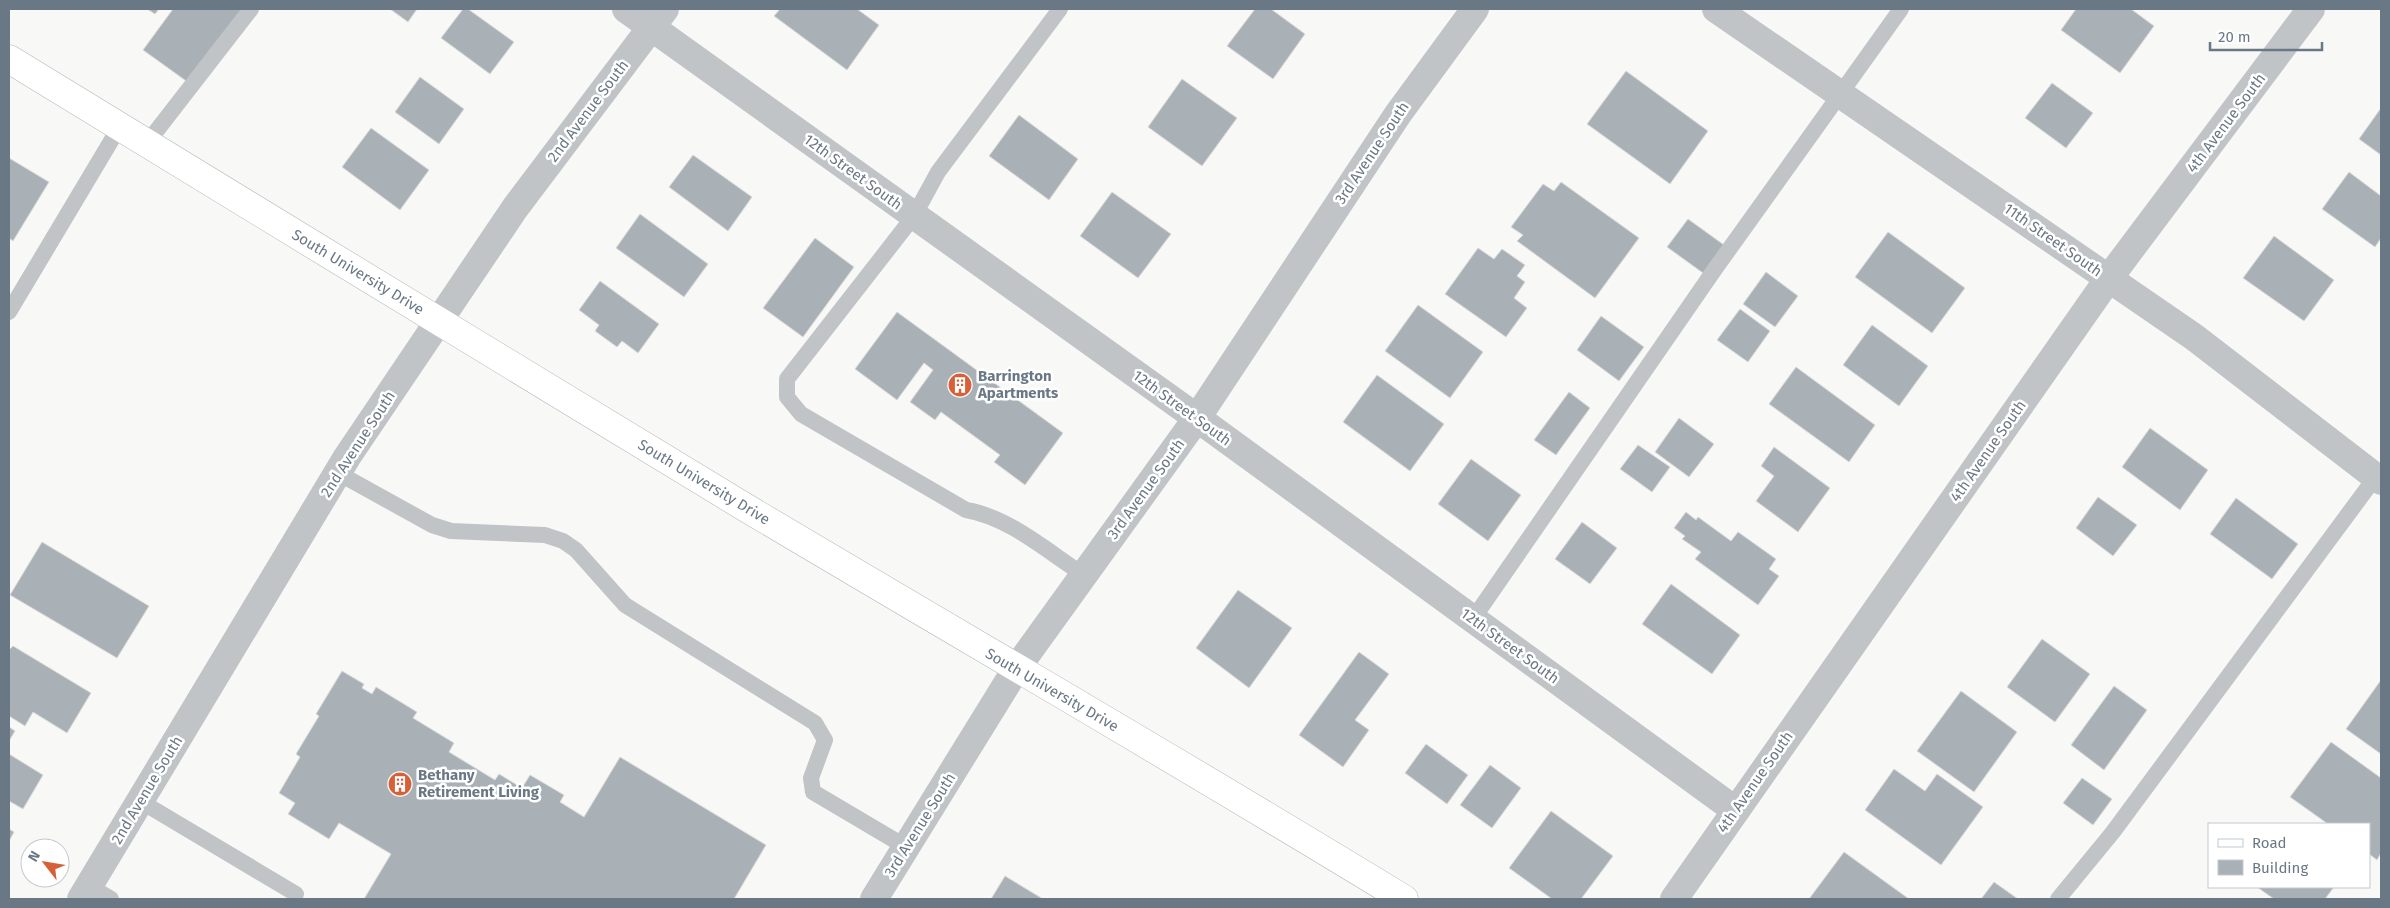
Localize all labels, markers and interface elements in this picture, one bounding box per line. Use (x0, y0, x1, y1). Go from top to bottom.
scale bar (2210, 20, 2322, 52)
text: 20 m (2218, 28, 2251, 46)
street label: 2nd Avenue South (544, 57, 632, 165)
street label: 4th Avenue South (2183, 70, 2269, 176)
street label: 3rd Avenue South (1331, 98, 1413, 208)
street label: 12th Street South (801, 130, 905, 214)
street label: 11th Street South (2001, 199, 2105, 281)
street label: South University Drive (289, 225, 427, 319)
street label: 12th Street South (1130, 366, 1234, 450)
place label: Barrington Apartments (977, 367, 1058, 402)
building icon: Barrington Apartments (947, 372, 973, 398)
street label: 2nd Avenue South (317, 388, 399, 500)
street label: 4th Avenue South (1946, 397, 2030, 505)
street label: South University Drive (635, 435, 773, 529)
street label: 3rd Avenue South (1104, 435, 1188, 543)
street label: 12th Street South (1458, 604, 1562, 688)
street label: South University Drive (982, 644, 1122, 736)
street label: 4th Avenue South (1713, 728, 1797, 836)
street label: 2nd Avenue South (108, 733, 186, 847)
place label: Bethany Retirement Living (418, 766, 540, 801)
street label: 3rd Avenue South (881, 770, 959, 880)
building icon: Bethany Retirement Living (387, 771, 413, 797)
legend (2208, 823, 2370, 888)
text: Road (2252, 834, 2287, 852)
north arrow (20, 838, 70, 888)
text: N (25, 848, 44, 865)
text: Building (2252, 859, 2308, 877)

